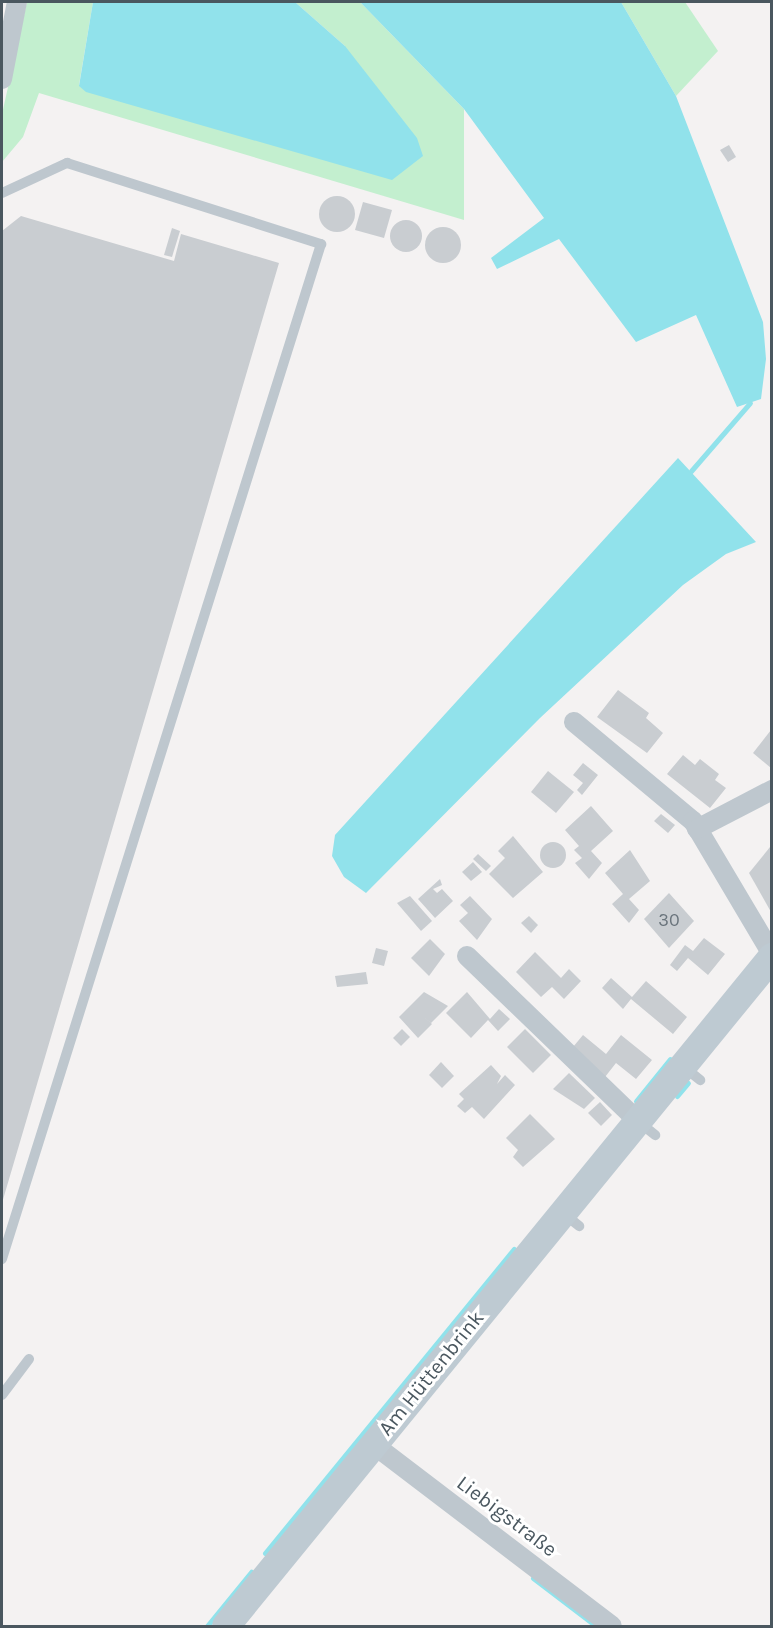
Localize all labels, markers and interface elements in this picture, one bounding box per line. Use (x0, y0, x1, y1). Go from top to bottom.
house number: 30 (658, 909, 680, 931)
street label: Am Hüttenbrink (373, 1305, 489, 1441)
street label: Liebigstraße (452, 1470, 562, 1562)

